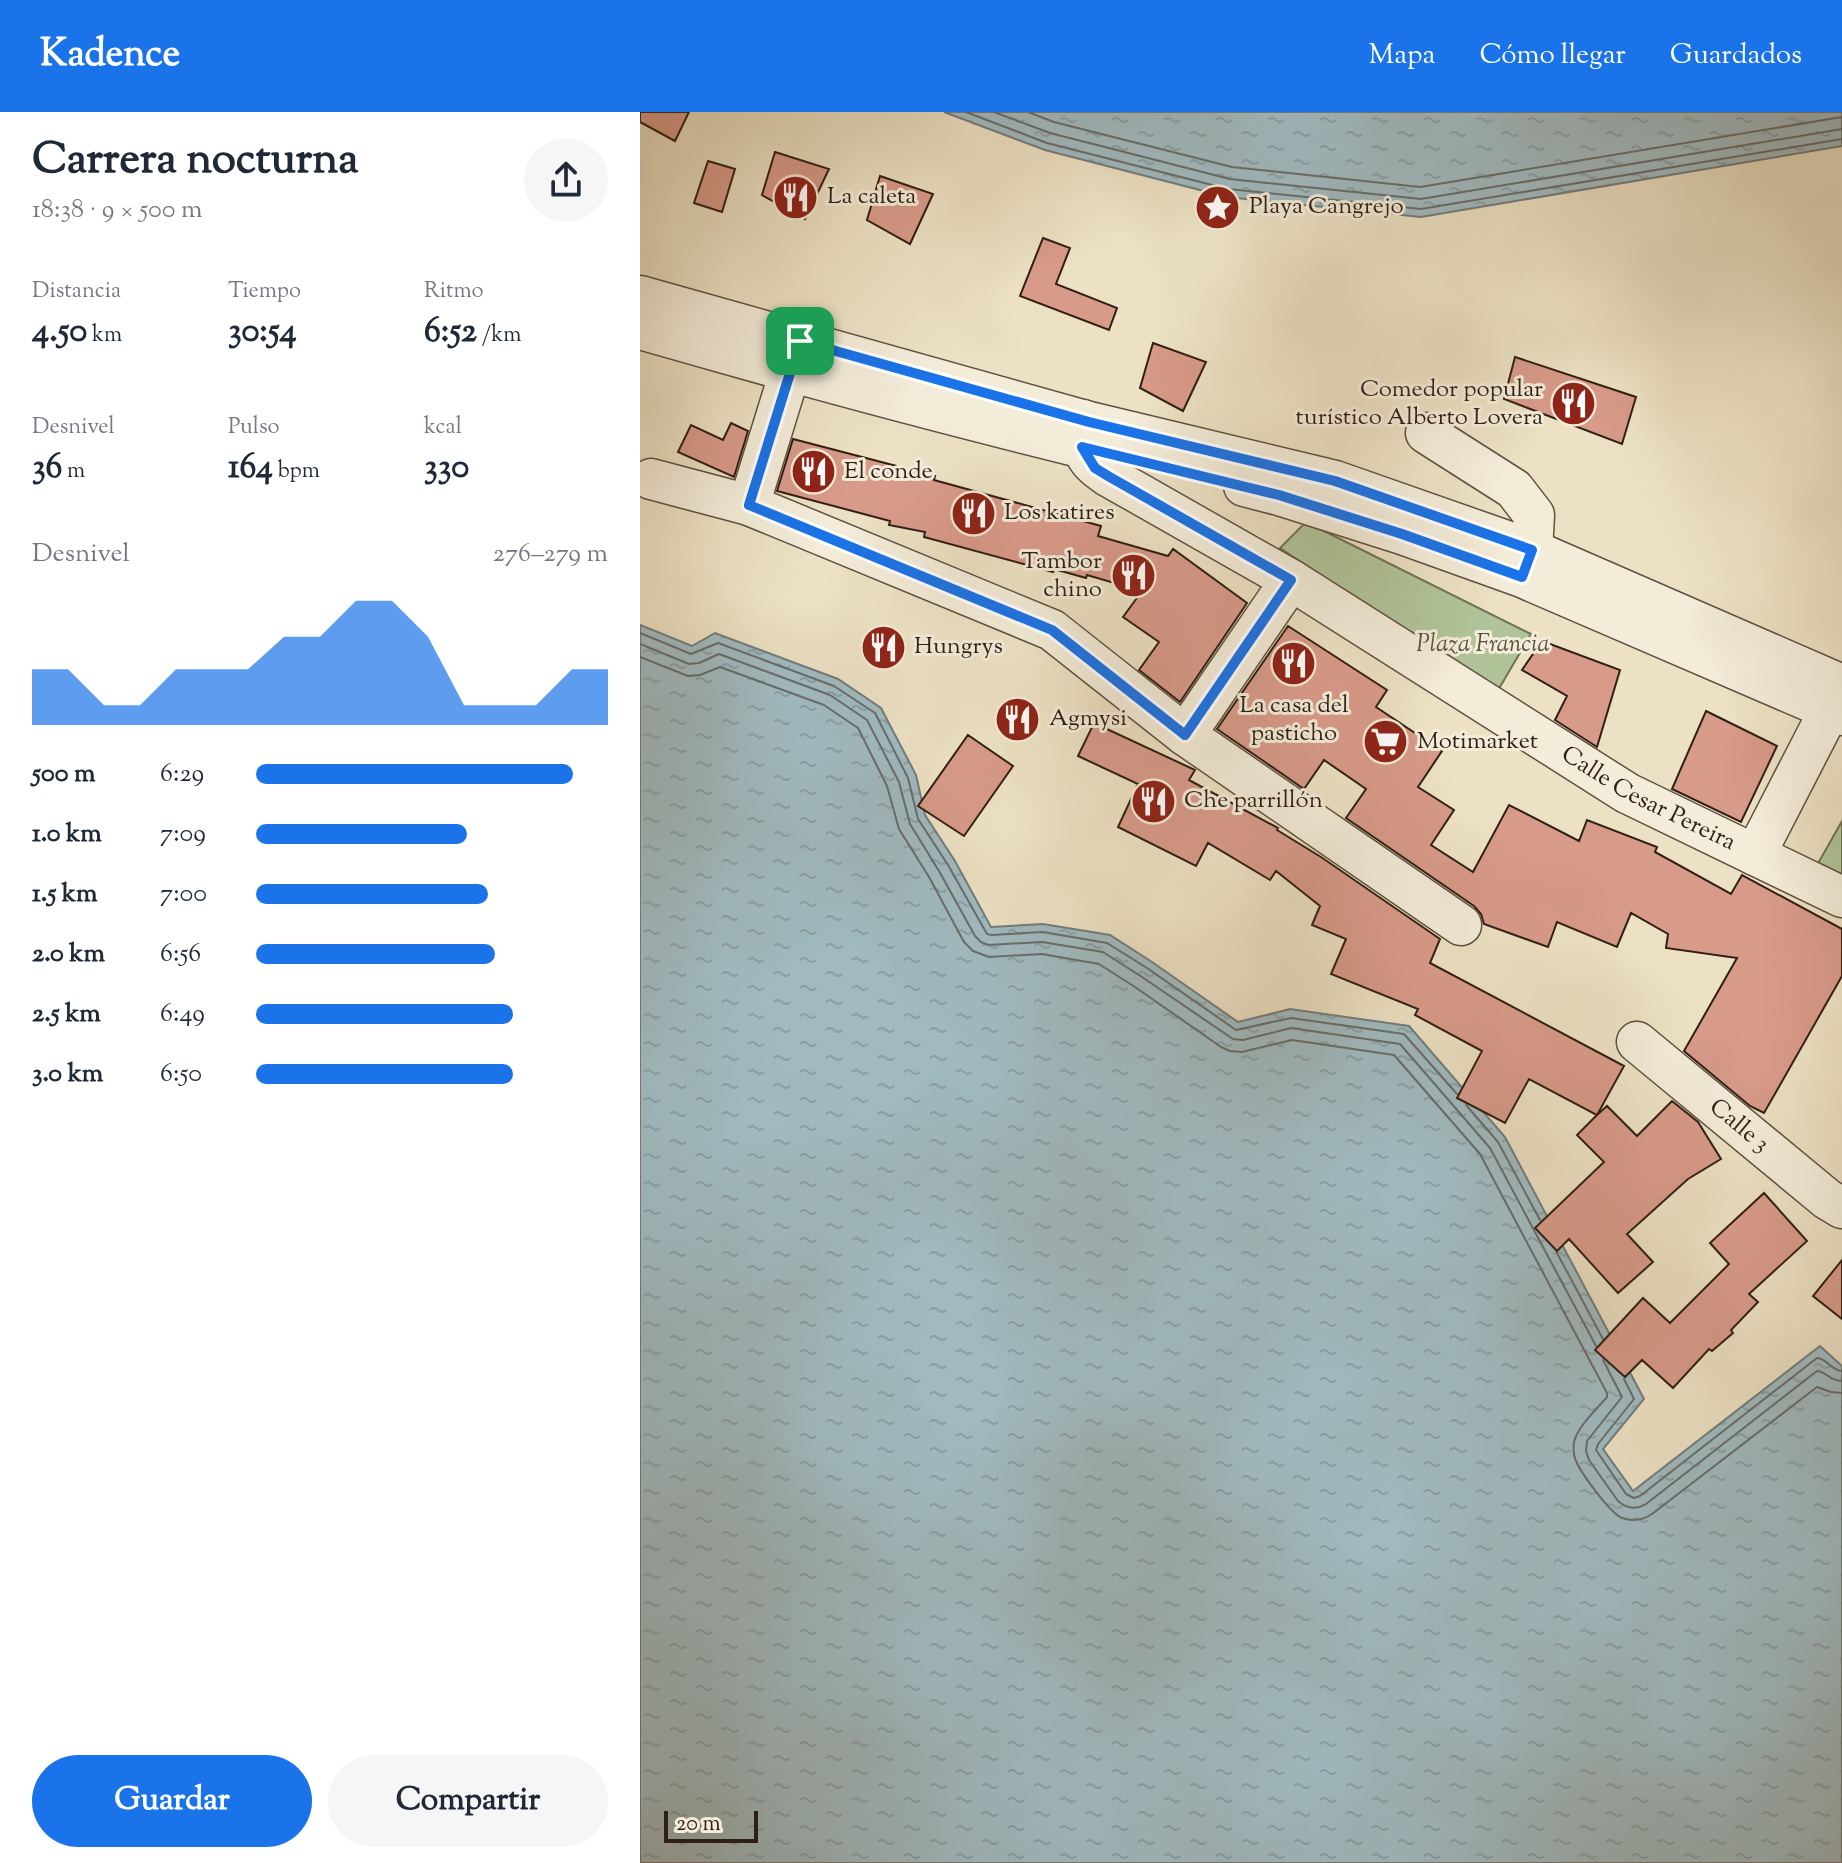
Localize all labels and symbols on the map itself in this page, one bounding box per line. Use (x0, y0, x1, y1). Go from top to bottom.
restaurant icon: La caleta (772, 173, 820, 221)
place label: La caleta (827, 180, 916, 214)
place icon: Playa Cangrejo (1194, 183, 1242, 231)
place label: Playa Cangrejo (1249, 190, 1404, 224)
pin (766, 307, 834, 375)
place label: Comedor popular turístico Alberto Lovera (1296, 373, 1543, 435)
restaurant icon: Comedor popular turístico Alberto Lovera (1550, 380, 1598, 428)
restaurant icon: El conde (789, 448, 837, 496)
place label: El conde (844, 455, 933, 489)
restaurant icon: Los katires (949, 489, 997, 537)
place label: Los katires (1004, 496, 1115, 530)
place label: Tambor chino (1021, 545, 1102, 607)
restaurant icon: Tambor chino (1109, 552, 1157, 600)
restaurant icon: Hungrys (859, 623, 907, 671)
park label: Plaza Francia (1416, 628, 1550, 662)
place label: Hungrys (914, 630, 1003, 664)
restaurant icon: La casa del pasticho (1270, 640, 1318, 688)
place label: La casa del pasticho (1239, 689, 1349, 751)
restaurant icon: Agmysi (994, 695, 1042, 743)
place label: Agmysi (1049, 702, 1127, 736)
supermarket icon: Motimarket (1362, 718, 1410, 766)
place label: Motimarket (1417, 725, 1538, 759)
street label: Calle Cesar Pereira (1554, 738, 1741, 860)
restaurant icon: Che parrillón (1129, 777, 1177, 825)
place label: Che parrillón (1184, 784, 1323, 818)
street label: Calle 3 (1701, 1091, 1776, 1161)
scale bar (664, 1807, 758, 1843)

